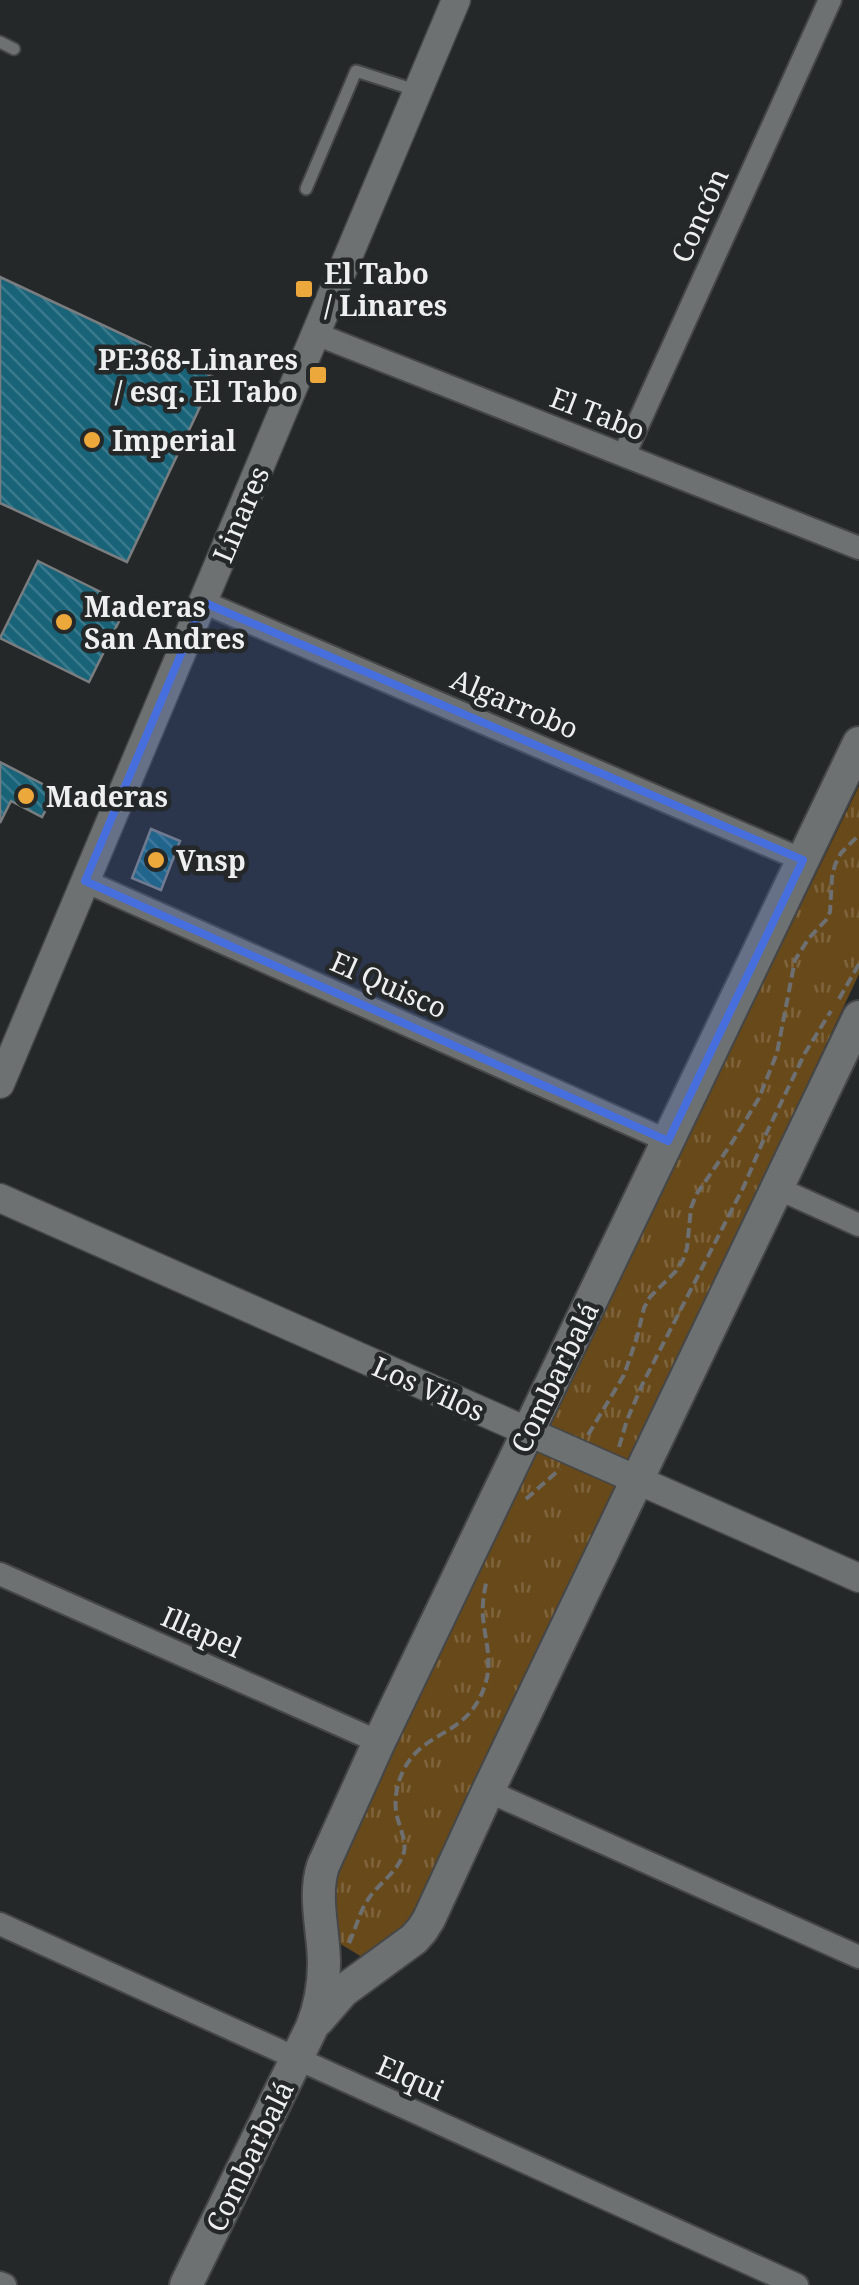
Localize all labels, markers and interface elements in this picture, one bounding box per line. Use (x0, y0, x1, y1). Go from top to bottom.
street label: Concón (661, 162, 737, 268)
place label: El Tabo / Linares (324, 254, 447, 324)
marker: El Tabo / Linares (293, 278, 315, 300)
place label: PE368-Linares / esq. El Tabo (98, 340, 298, 410)
marker: PE368-Linares / esq. El Tabo (307, 364, 329, 386)
street label: El Tabo (545, 378, 651, 448)
place label: Imperial (112, 421, 236, 459)
marker: Imperial (81, 429, 103, 451)
street label: Linares (203, 460, 277, 568)
place label: Maderas San Andres (84, 587, 245, 657)
marker: Maderas San Andres (53, 611, 75, 633)
street label: Algarrobo (445, 659, 585, 747)
place label: Maderas (46, 777, 168, 815)
marker: Maderas (15, 785, 37, 807)
place label: Vnsp (176, 841, 246, 879)
marker: Vnsp (145, 849, 167, 871)
street label: El Quisco (325, 942, 453, 1026)
street label: Combarbalá (501, 1295, 607, 1459)
street label: Los Vilos (367, 1346, 491, 1430)
street label: Illapel (156, 1597, 248, 1666)
street label: Elqui (371, 2045, 451, 2109)
street label: Combarbalá (196, 2074, 302, 2238)

